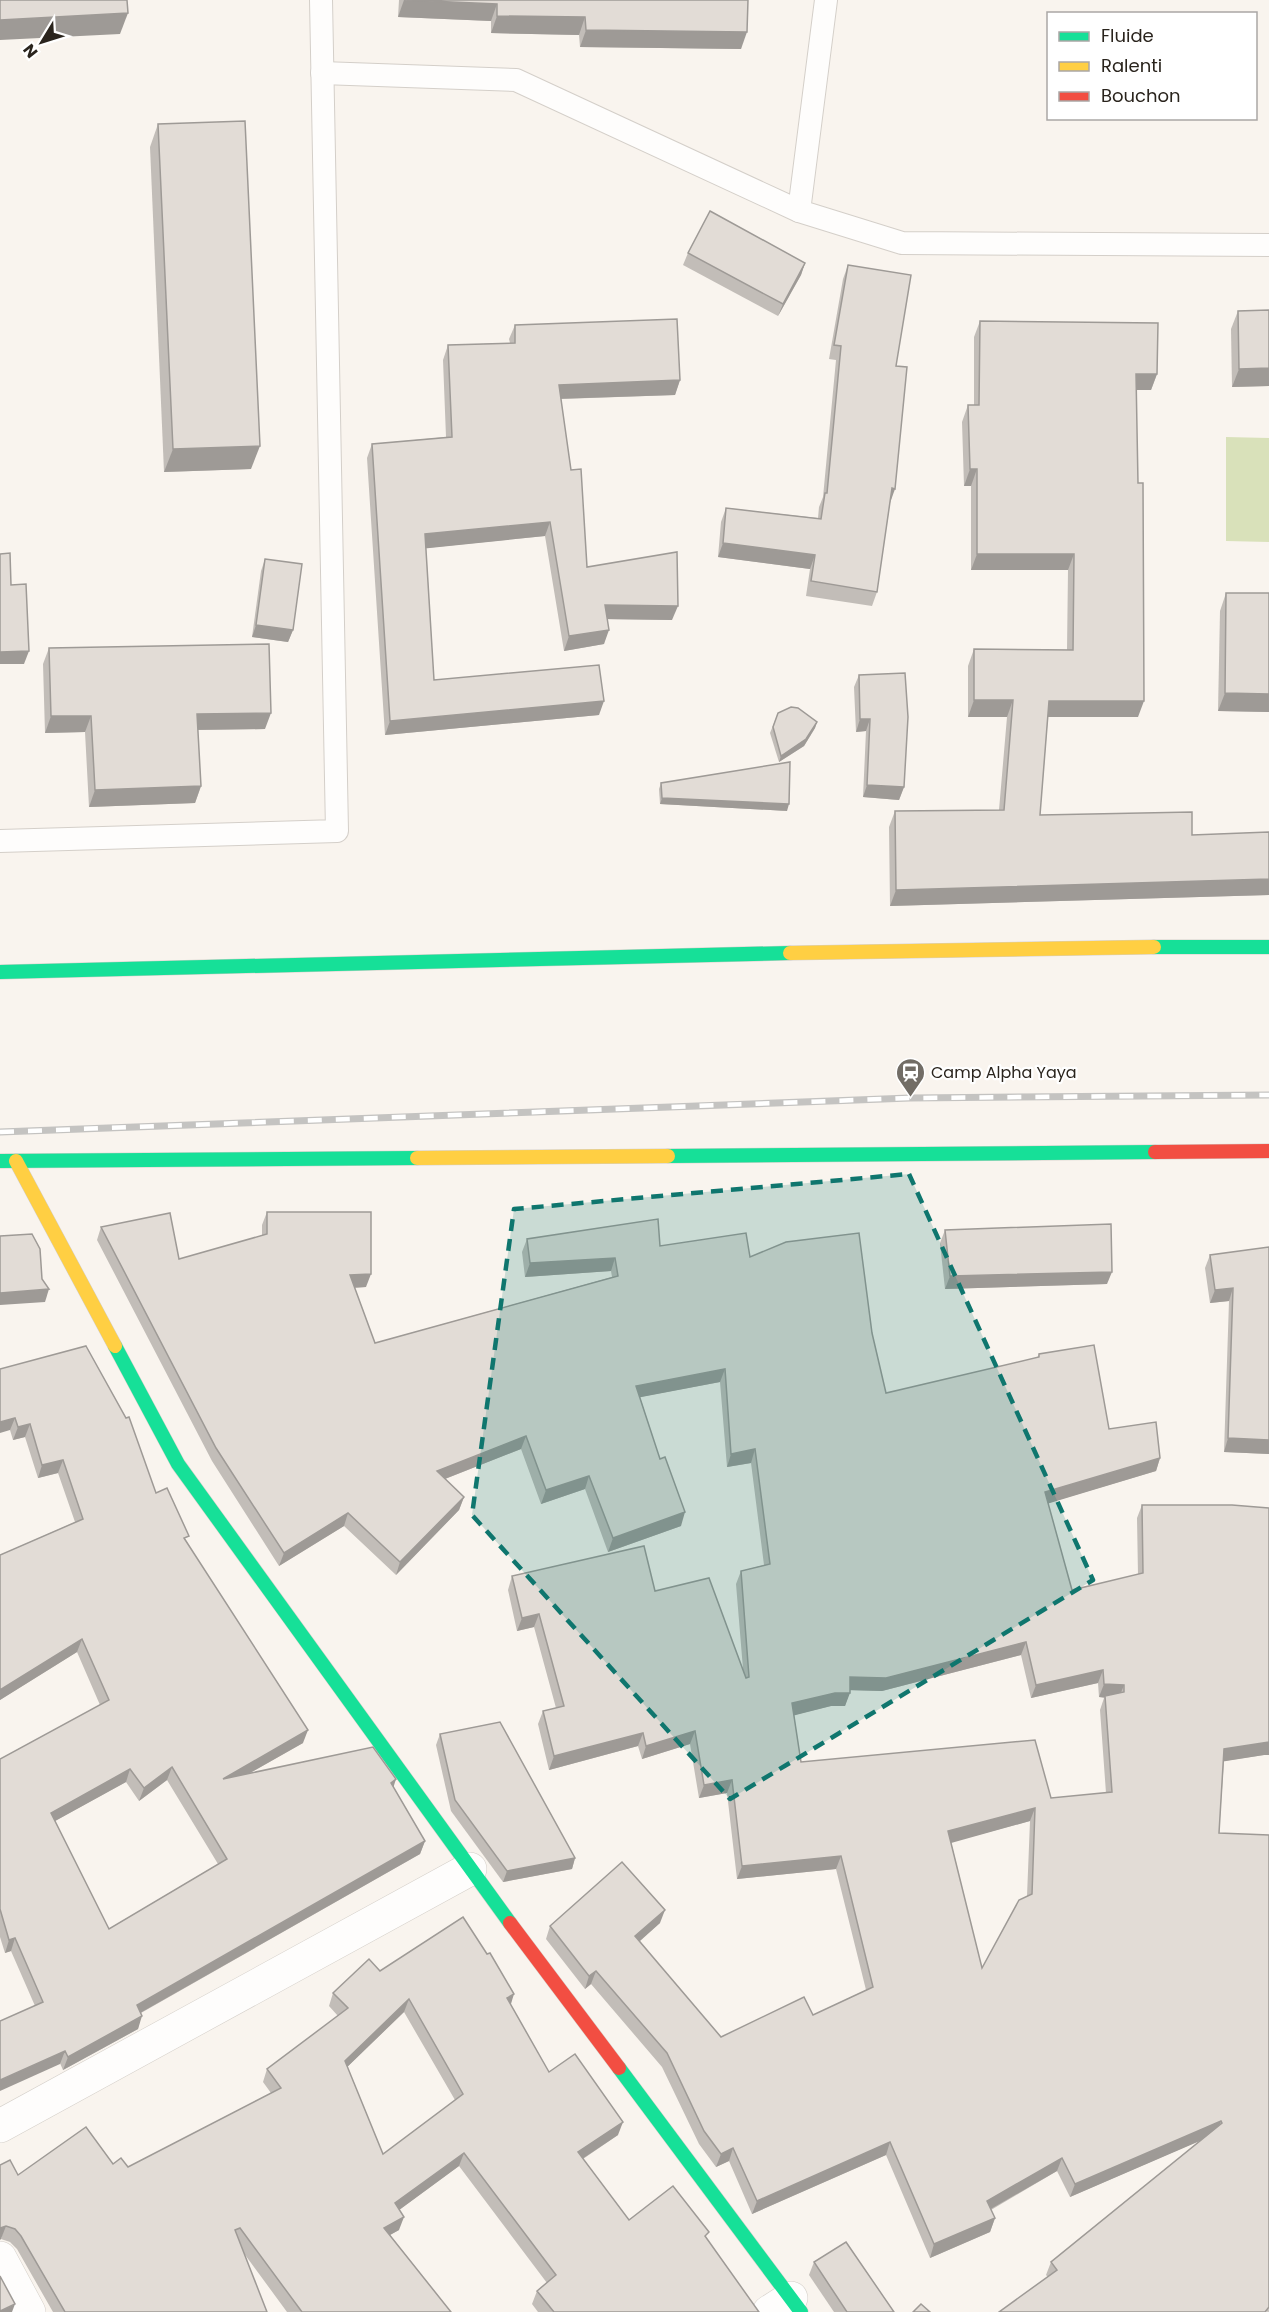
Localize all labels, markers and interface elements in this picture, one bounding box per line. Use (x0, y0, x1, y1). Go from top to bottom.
north arrow (12, 12, 72, 72)
legend (1047, 12, 1257, 120)
text: Fluide (1101, 23, 1154, 48)
text: N (18, 39, 43, 63)
text: Ralenti (1101, 53, 1162, 78)
text: Bouchon (1101, 83, 1181, 108)
station icon: Camp Alpha Yaya (894, 1056, 926, 1098)
place label: Camp Alpha Yaya (931, 1061, 1077, 1084)

